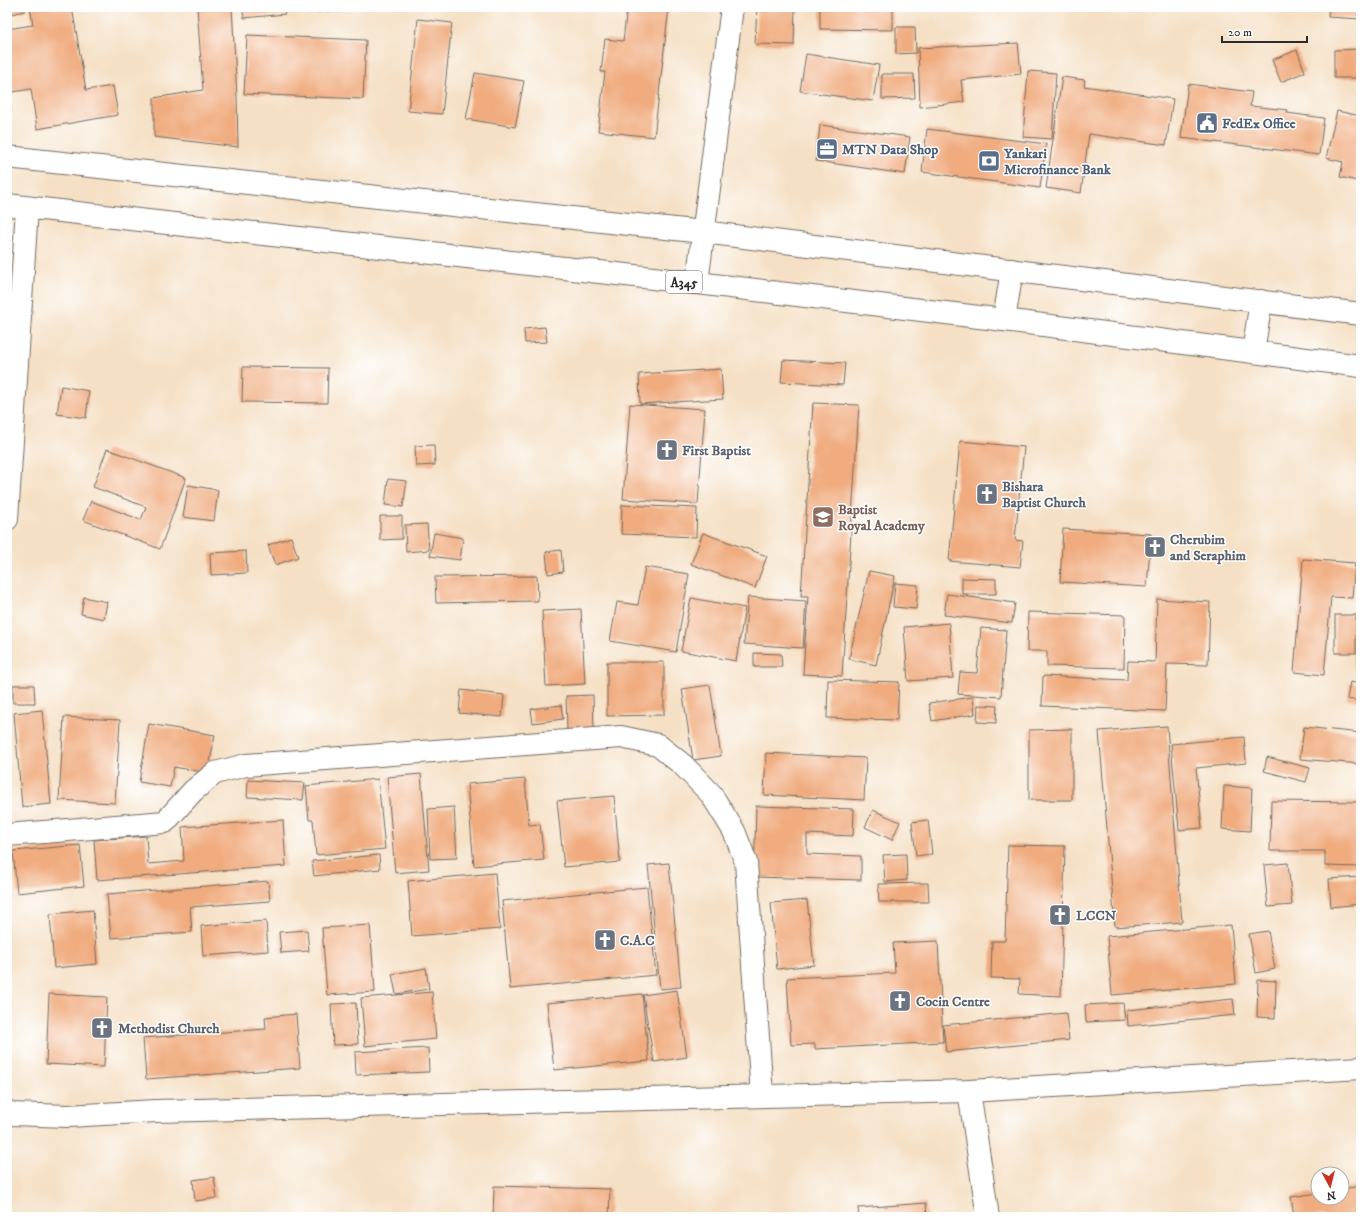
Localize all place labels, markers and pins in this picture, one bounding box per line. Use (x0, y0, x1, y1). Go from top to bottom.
public building icon: FedEx Office (1194, 110, 1220, 136)
place label: FedEx Office (1222, 115, 1296, 133)
office icon: MTN Data Shop (814, 136, 840, 162)
place label: MTN Data Shop (842, 141, 938, 159)
place label: Yankari Microfinance Bank (1003, 145, 1112, 179)
bank icon: Yankari Microfinance Bank (976, 148, 1002, 174)
church icon: First Baptist (654, 437, 680, 463)
place label: First Baptist (682, 442, 751, 460)
place label: Bishara Baptist Church (1002, 478, 1087, 512)
church icon: Bishara Baptist Church (974, 481, 1000, 507)
place label: Baptist Royal Academy (838, 501, 925, 535)
school or university icon: Baptist Royal Academy (810, 504, 836, 530)
place label: Cherubim and Seraphim (1170, 531, 1246, 565)
church icon: Cherubim and Seraphim (1142, 534, 1168, 560)
church icon: LCCN (1047, 902, 1073, 928)
place label: LCCN (1076, 907, 1117, 925)
church icon: C.A.C (592, 927, 618, 953)
place label: C.A.C (620, 932, 655, 950)
church icon: Cocin Centre (887, 988, 913, 1014)
place label: Cocin Centre (916, 993, 990, 1011)
church icon: Methodist Church (89, 1015, 115, 1041)
place label: Methodist Church (118, 1020, 220, 1038)

